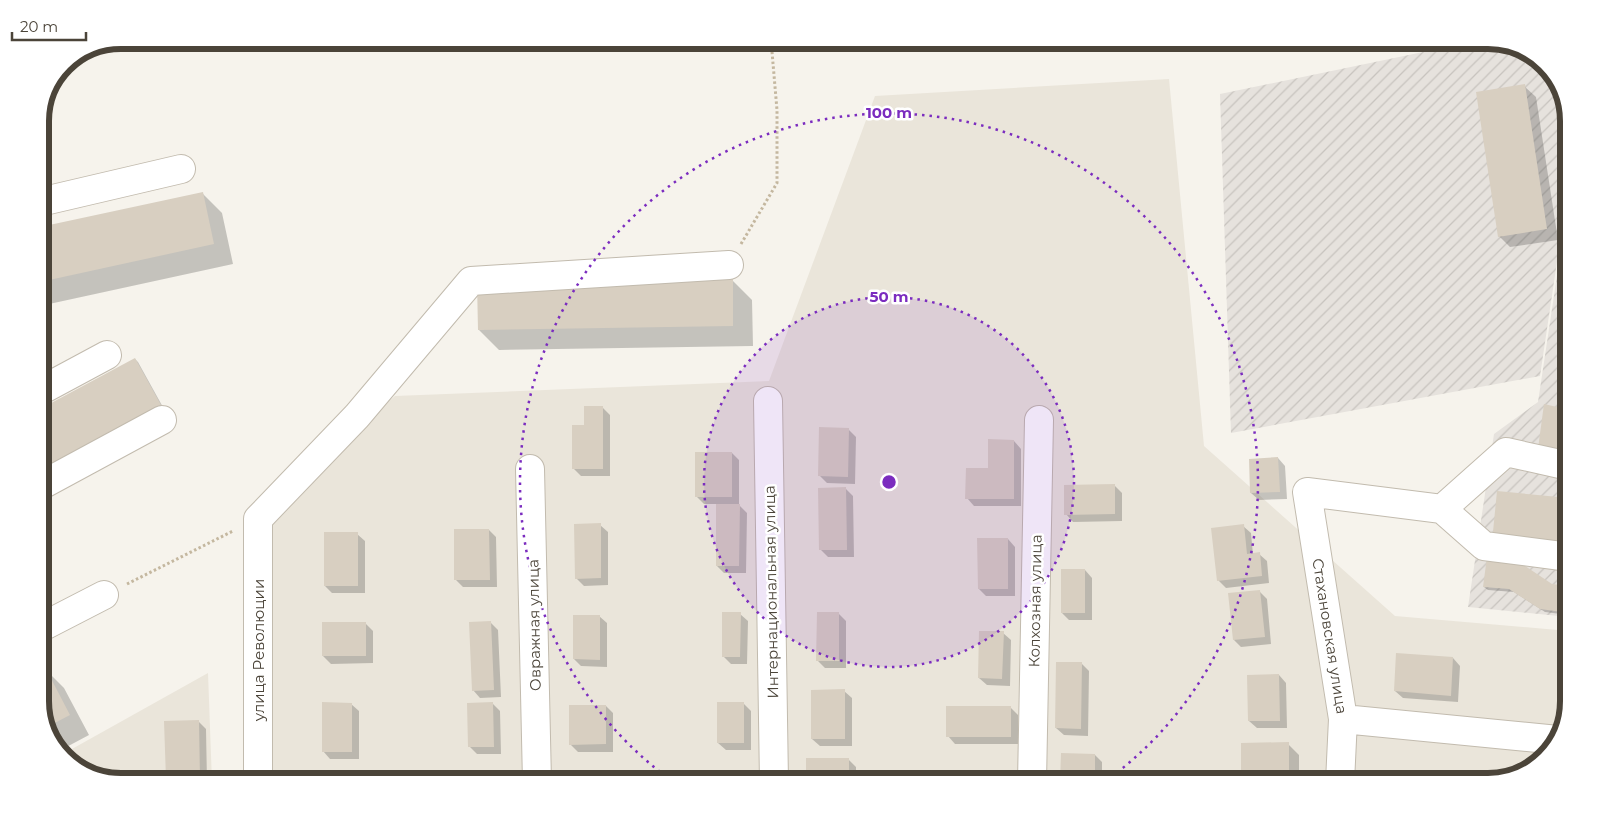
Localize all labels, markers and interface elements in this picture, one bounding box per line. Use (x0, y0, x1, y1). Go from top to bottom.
scale bar (12, 10, 86, 42)
text: 20 m (20, 17, 58, 36)
text: 100 m (866, 103, 912, 122)
text: 50 m (869, 287, 909, 306)
centre of rings (880, 473, 898, 491)
street label: Интернациональная улица (760, 485, 782, 699)
street label: Колхозная улица (1024, 534, 1046, 668)
street label: Стахановская улица (1308, 557, 1352, 715)
street label: Овражная улица (523, 559, 545, 691)
street label: улица Революции (249, 579, 268, 722)

